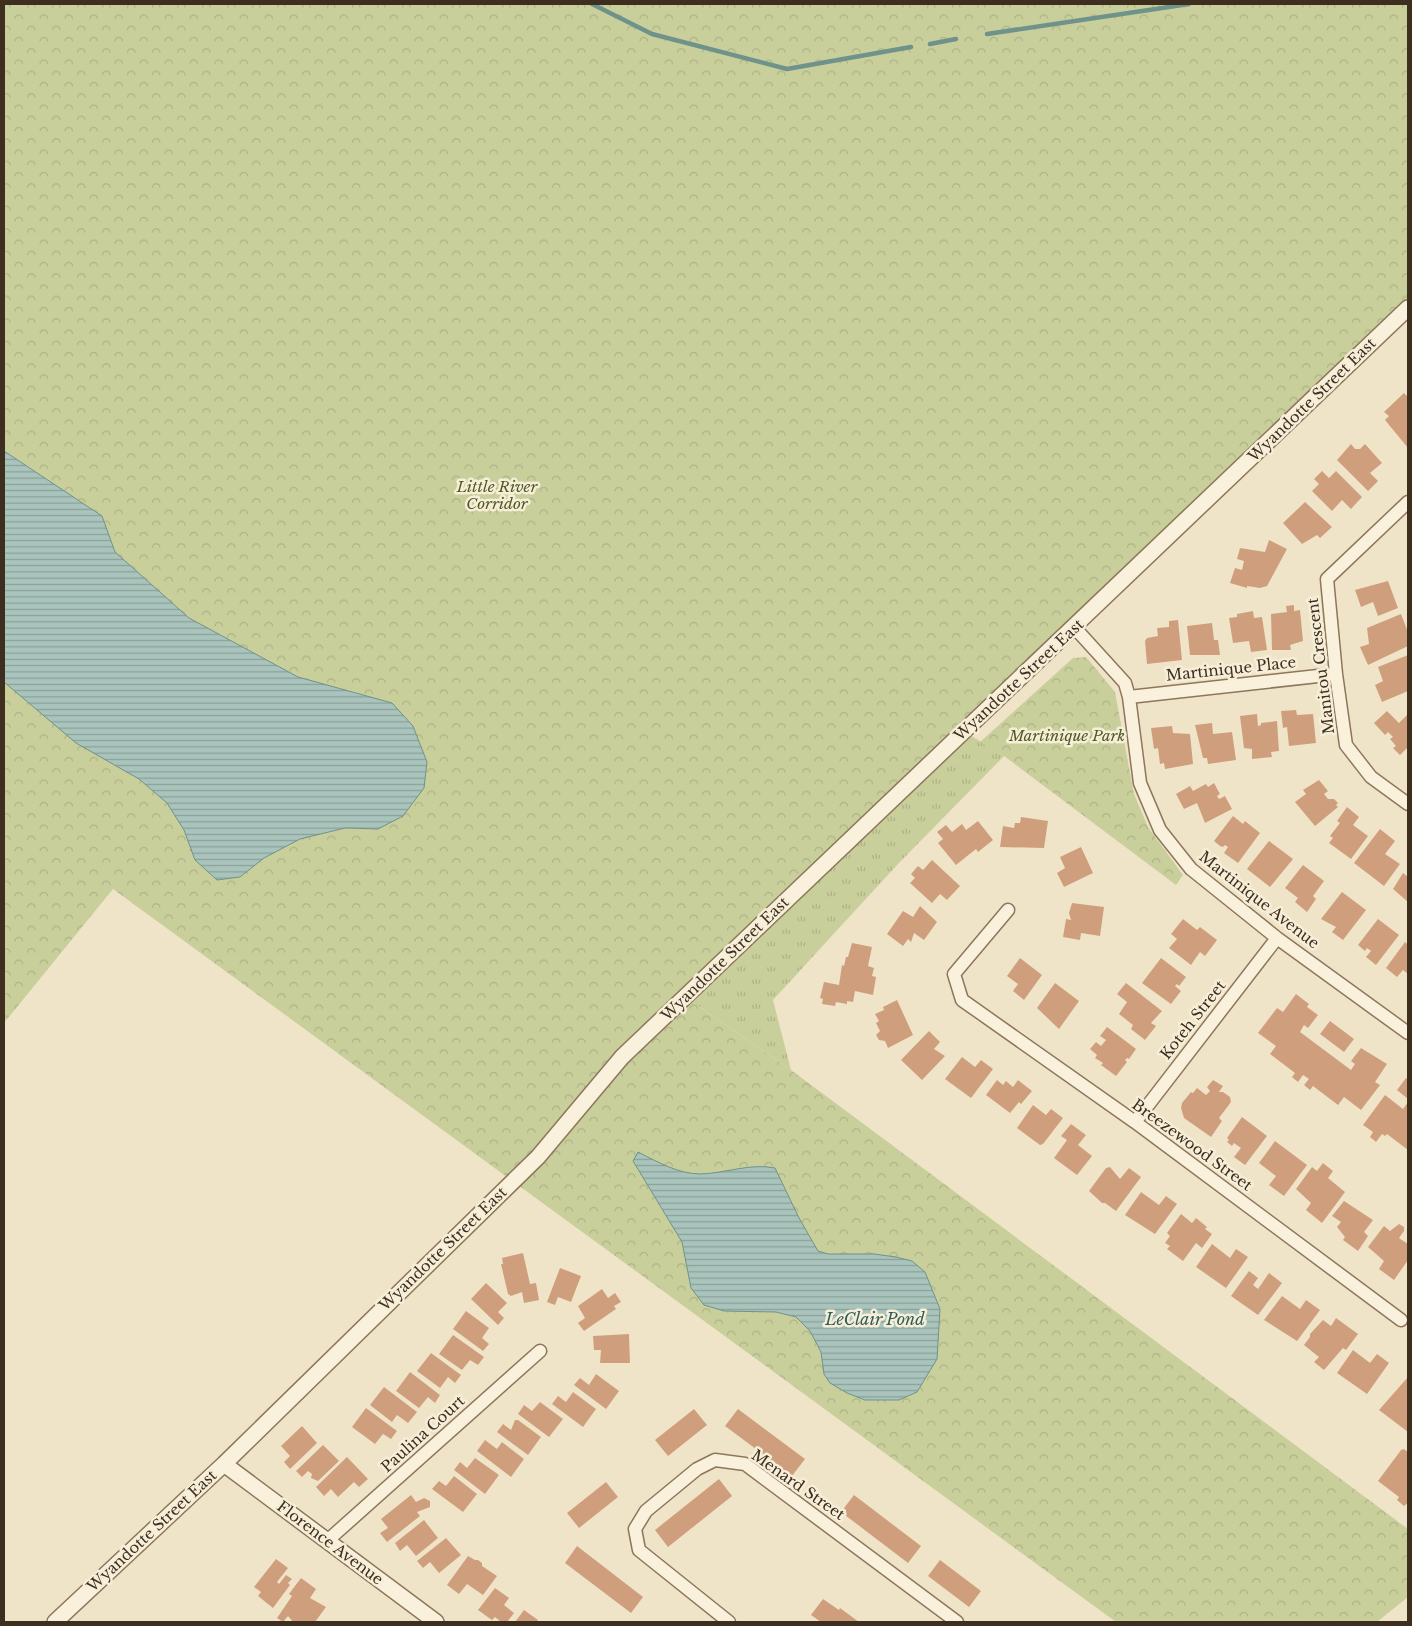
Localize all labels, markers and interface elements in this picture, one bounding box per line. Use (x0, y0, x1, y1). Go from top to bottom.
street label: Wyandotte Street East (1243, 333, 1380, 466)
park label: Little River Corridor (456, 477, 538, 513)
street label: Manitou Crescent (1303, 597, 1338, 735)
street label: Wyandotte Street East (949, 614, 1088, 745)
street label: Martinique Place (1165, 652, 1297, 685)
park label: Martinique Park (1008, 726, 1125, 745)
street label: Martinique Avenue (1195, 847, 1323, 952)
street label: Wyandotte Street East (656, 892, 793, 1025)
street label: Koteh Street (1156, 976, 1230, 1063)
street label: Breezewood Street (1128, 1095, 1256, 1195)
street label: Wyandotte Street East (374, 1182, 511, 1315)
water label: LeClair Pond (824, 1309, 925, 1329)
street label: Paulina Court (377, 1391, 469, 1476)
street label: Menard Street (748, 1445, 849, 1524)
street label: Wyandotte Street East (82, 1465, 221, 1596)
street label: Florence Avenue (273, 1496, 387, 1589)

